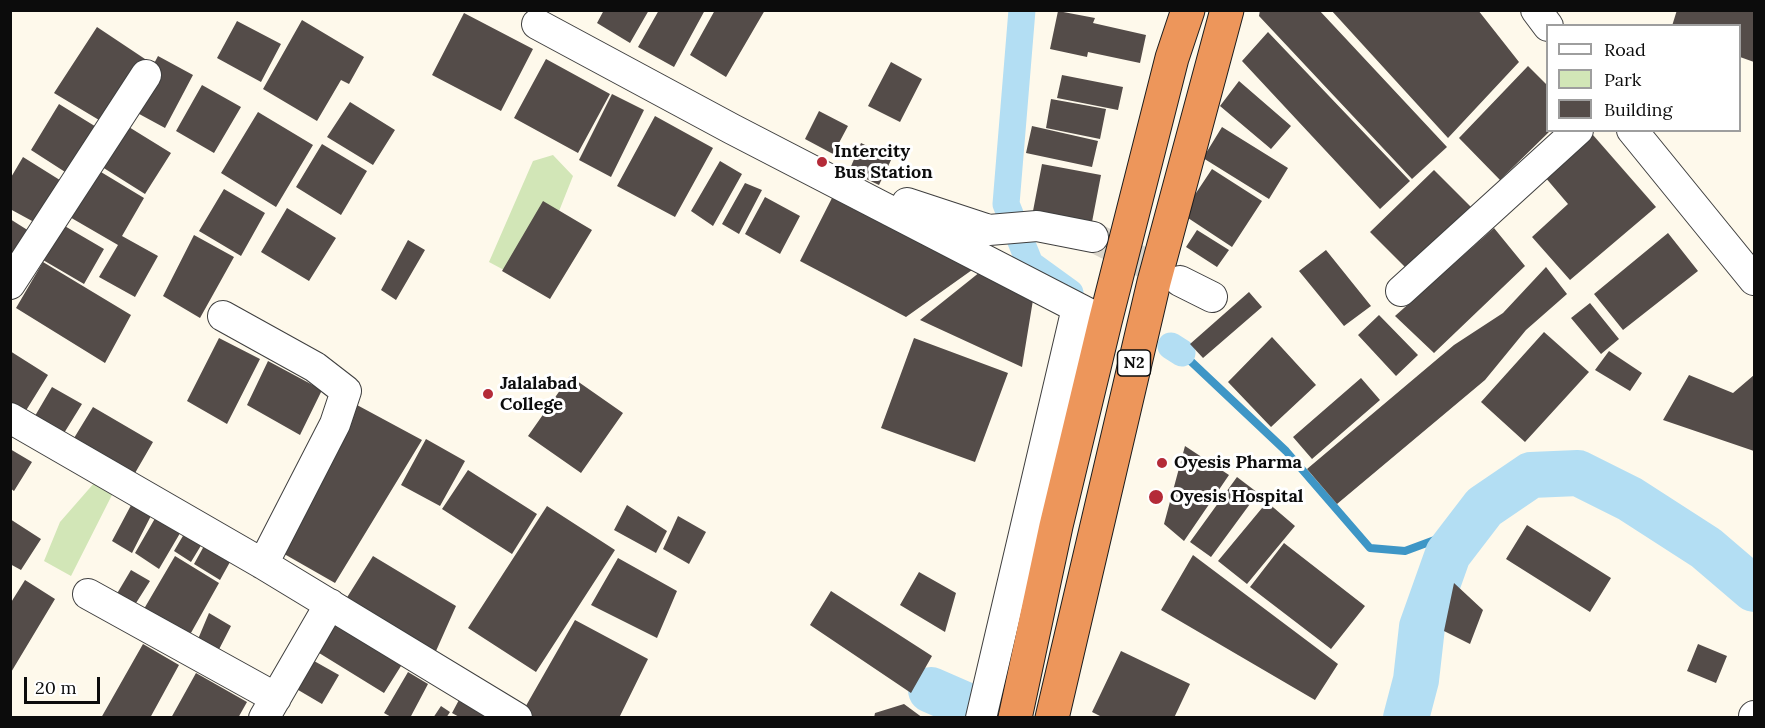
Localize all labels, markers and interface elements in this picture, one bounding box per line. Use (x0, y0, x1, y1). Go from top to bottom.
legend (1546, 24, 1741, 132)
text: Road (1604, 38, 1646, 61)
text: Park (1604, 68, 1641, 91)
text: Building (1604, 98, 1672, 121)
place label: Intercity Bus Station (834, 141, 933, 184)
marker: Intercity Bus Station (815, 155, 829, 169)
road number: N2 (1118, 350, 1150, 376)
place label: Jalalabad College (500, 373, 578, 416)
marker: Jalalabad College (481, 387, 495, 401)
place label: Oyesis Pharma (1174, 452, 1302, 474)
marker: Oyesis Pharma (1155, 456, 1169, 470)
place label: Oyesis Hospital (1170, 486, 1303, 508)
marker: Oyesis Hospital (1147, 488, 1165, 506)
scale bar (27, 665, 104, 703)
text: 20 m (35, 676, 77, 699)

